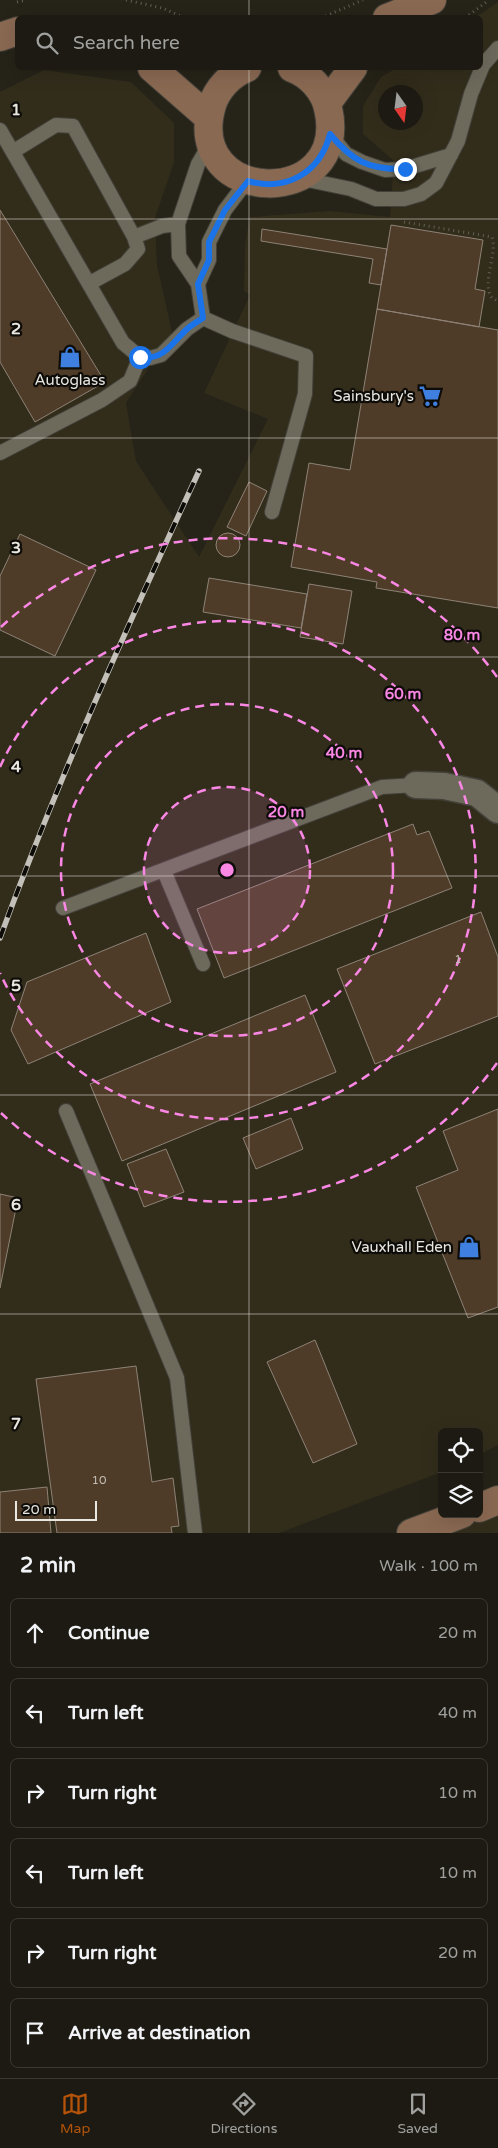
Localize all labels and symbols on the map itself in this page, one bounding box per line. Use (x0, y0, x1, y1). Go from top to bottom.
north arrow (378, 85, 423, 130)
text: 1 (11, 100, 21, 120)
route end (394, 158, 417, 181)
text: 2 (11, 319, 21, 339)
shop icon: Autoglass (57, 344, 83, 370)
route start (129, 346, 152, 369)
place label: Autoglass (35, 371, 105, 389)
supermarket icon: Sainsbury's (417, 383, 443, 409)
place label: Sainsbury's (333, 387, 414, 405)
text: 3 (11, 538, 21, 558)
text: 80 m (444, 626, 480, 644)
text: 60 m (385, 685, 421, 703)
text: 40 m (326, 744, 362, 762)
text: 4 (11, 757, 21, 777)
text: 20 m (268, 803, 304, 821)
centre of rings (218, 861, 236, 879)
house number: 1 (454, 952, 462, 966)
text: 5 (11, 976, 21, 996)
text: 6 (11, 1195, 21, 1215)
shop icon: Vauxhall Eden (456, 1234, 482, 1260)
place label: Vauxhall Eden (352, 1238, 452, 1256)
text: 7 (11, 1414, 21, 1434)
house number: 10 (91, 1473, 107, 1487)
scale bar (15, 1498, 98, 1521)

